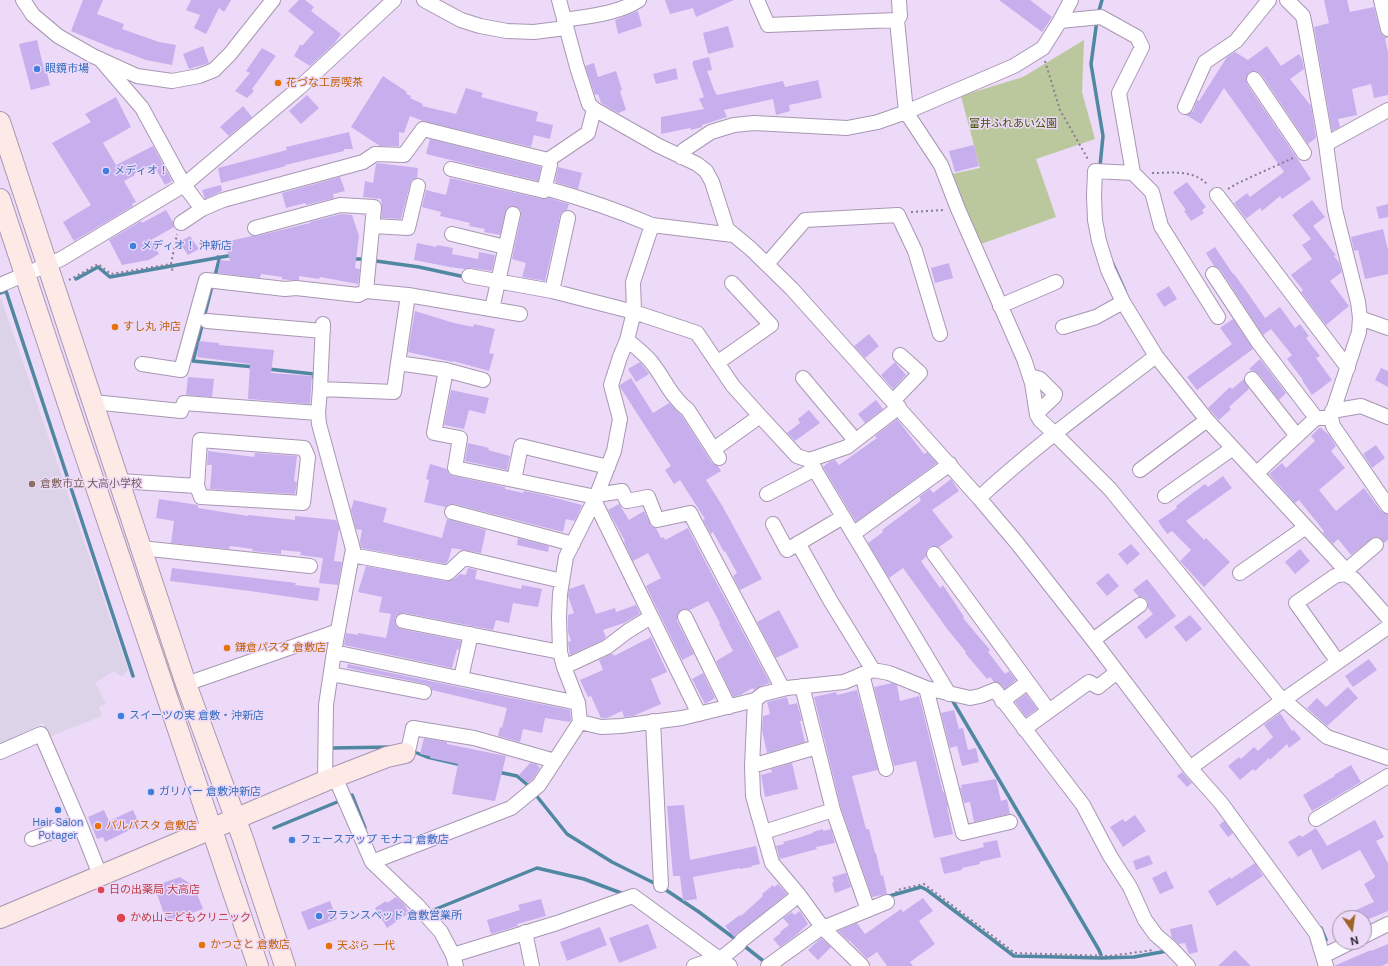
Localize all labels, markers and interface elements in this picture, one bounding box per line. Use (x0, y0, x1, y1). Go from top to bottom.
place label: 眼鏡市場 (45, 62, 89, 76)
marker: 眼鏡市場 (32, 64, 42, 74)
place label: 花づな工房喫茶 (286, 76, 363, 90)
marker: 花づな工房喫茶 (273, 78, 283, 88)
park label: 富井ふれあい公園 (969, 117, 1057, 131)
place label: メディオ！ (114, 164, 169, 178)
marker: メディオ！ (101, 166, 111, 176)
place label: メディオ！ 沖新店 (141, 239, 232, 253)
marker: メディオ！ 沖新店 (128, 241, 138, 251)
place label: すし丸 沖店 (123, 320, 181, 334)
marker: すし丸 沖店 (110, 322, 120, 332)
place label: 倉敷市立 大高小学校 (40, 477, 142, 491)
marker: 倉敷市立 大高小学校 (27, 479, 37, 489)
place label: 鎌倉パスタ 倉敷店 (235, 641, 326, 655)
marker: 鎌倉パスタ 倉敷店 (222, 643, 232, 653)
place label: スイーツの実 倉敷・沖新店 (129, 709, 264, 723)
marker: スイーツの実 倉敷・沖新店 (116, 711, 126, 721)
place label: ガリバー 倉敷沖新店 (159, 785, 261, 799)
marker: ガリバー 倉敷沖新店 (146, 787, 156, 797)
marker: Hair Salon Potager (53, 805, 63, 815)
place label: Hair Salon Potager (33, 816, 83, 842)
place label: パルパスタ 倉敷店 (106, 819, 197, 833)
marker: パルパスタ 倉敷店 (93, 821, 103, 831)
place label: フェースアップ モナコ 倉敷店 (300, 833, 449, 847)
marker: フェースアップ モナコ 倉敷店 (287, 835, 297, 845)
place label: 日の出薬局 大高店 (109, 883, 200, 897)
marker: 日の出薬局 大高店 (96, 885, 106, 895)
place label: フランスベッド 倉敷営業所 (327, 909, 462, 923)
north arrow (1332, 910, 1372, 950)
place label: かめ山こどもクリニック (130, 911, 251, 925)
marker: フランスベッド 倉敷営業所 (314, 911, 324, 921)
marker: かめ山こどもクリニック (115, 912, 127, 924)
text: N (1349, 933, 1360, 948)
place label: かつさと 倉敷店 (210, 938, 290, 952)
place label: 天ぷら 一代 (337, 939, 395, 953)
marker: かつさと 倉敷店 (197, 940, 207, 950)
marker: 天ぷら 一代 (324, 941, 334, 951)

